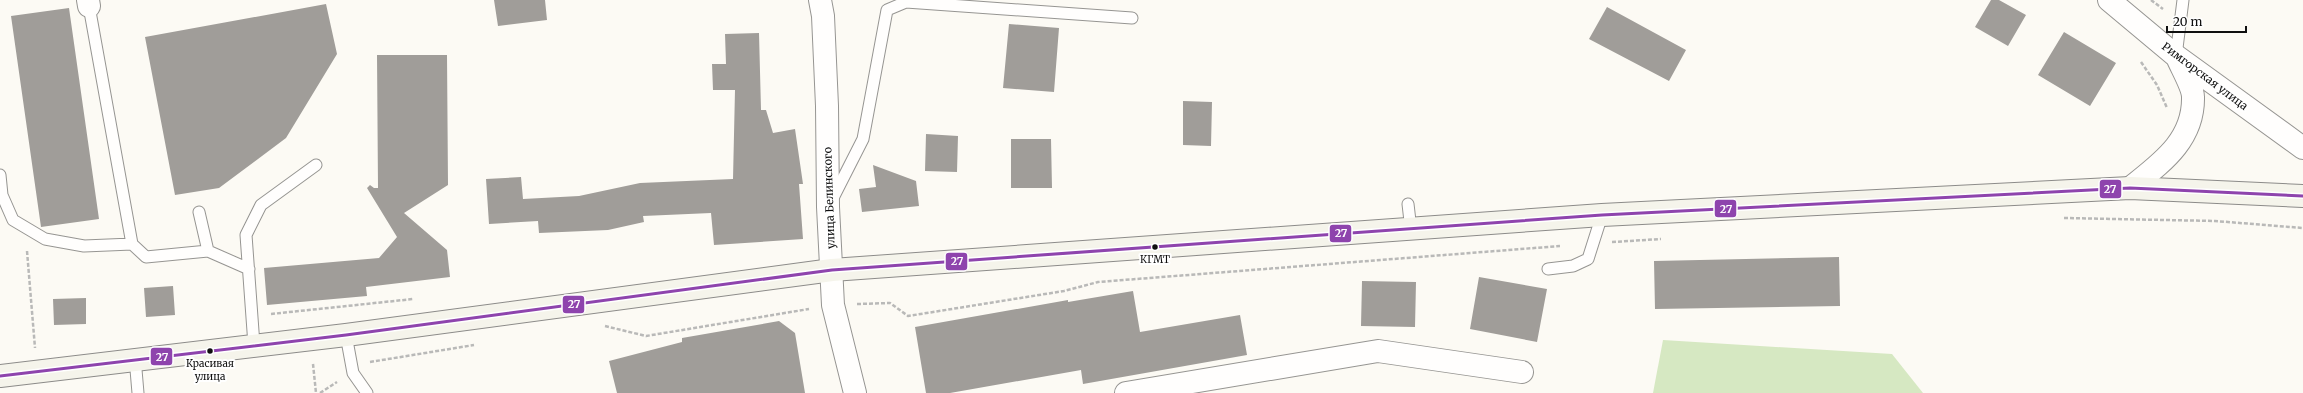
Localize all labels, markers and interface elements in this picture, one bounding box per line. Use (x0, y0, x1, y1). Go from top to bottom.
scale bar (2167, 8, 2246, 34)
text: 20 m (2173, 14, 2202, 29)
street label: Римгорская улица (2159, 39, 2251, 113)
street label: улица Белинского (820, 146, 838, 249)
line badge: 27 (2099, 179, 2122, 199)
text: 27 (2104, 182, 2117, 196)
line badge: 27 (1714, 199, 1737, 218)
text: 27 (1720, 202, 1733, 216)
line badge: 27 (1329, 224, 1352, 243)
text: 27 (1335, 226, 1348, 240)
marker: КГМТ (1150, 242, 1160, 252)
line badge: 27 (945, 252, 968, 271)
place label: КГМТ (1140, 253, 1170, 266)
text: 27 (951, 254, 964, 268)
line badge: 27 (562, 295, 585, 314)
text: 27 (568, 297, 581, 311)
marker: Красивая улица (205, 346, 215, 356)
line badge: 27 (150, 347, 173, 366)
text: 27 (156, 350, 169, 364)
place label: Красивая улица (186, 357, 234, 383)

